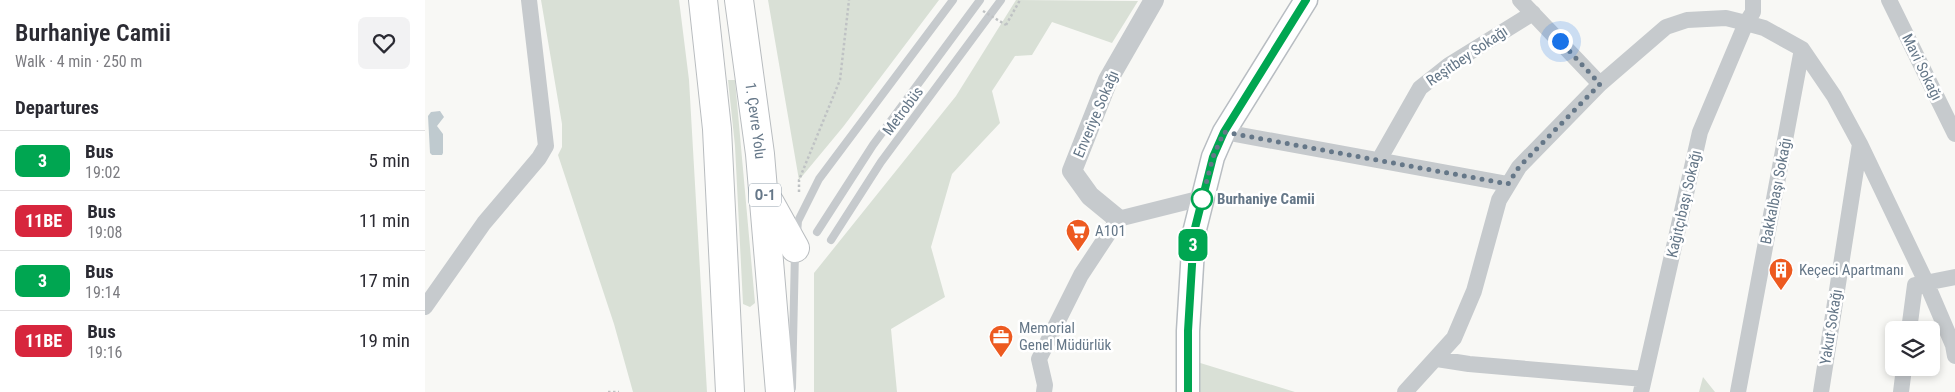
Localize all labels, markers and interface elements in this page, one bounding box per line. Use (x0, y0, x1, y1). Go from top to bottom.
button: heart (358, 17, 410, 69)
text: Burhaniye Camii (15, 19, 171, 47)
street label: Reşitbey Sokağı (1423, 22, 1511, 90)
your location (1548, 29, 1573, 54)
street label: Mavi Sokağı (1898, 31, 1946, 103)
text: Walk · 4 min · 250 m (15, 52, 142, 71)
street label: Enveriye Sokağı (1070, 68, 1122, 160)
street label: 1. Çevre Yolu (741, 81, 769, 160)
street label: Metrobüs (879, 83, 927, 139)
text: Departures (15, 96, 99, 119)
street label: Bakkalbaşı Sokağı (1757, 136, 1795, 246)
text: Bus (85, 140, 114, 163)
street label: Kağıtçıbaşı Sokağı (1663, 148, 1705, 260)
text: 5 min (368, 149, 410, 172)
text: 3 (38, 150, 47, 171)
text: 19:02 (85, 163, 120, 182)
road number: O-1 (749, 184, 781, 206)
marker: Burhaniye Camii (1191, 188, 1213, 210)
place label: Burhaniye Camii (1217, 190, 1315, 208)
text: Bus (87, 200, 116, 223)
text: 11 min (359, 209, 410, 232)
text: 11BE (25, 210, 62, 231)
supermarket icon: A101 (1065, 218, 1091, 252)
place label: A101 (1095, 222, 1126, 240)
text: 19:08 (87, 223, 122, 242)
line badge: 3 (1177, 229, 1209, 261)
text: 3 (1188, 234, 1198, 255)
building icon: Keçeci Apartmanı (1768, 257, 1794, 291)
text: Bus (85, 260, 114, 283)
place label: Keçeci Apartmanı (1799, 261, 1904, 279)
text: 17 min (359, 269, 410, 292)
text: 3 (38, 270, 47, 291)
text: 19:14 (85, 283, 120, 302)
street label: Yakut Sokağı (1816, 288, 1846, 366)
place label: Memorial Genel Müdürlük (1019, 319, 1112, 354)
text: Bus (87, 320, 116, 343)
map controls (1885, 321, 1940, 376)
button: layers (1885, 321, 1940, 376)
office icon: Memorial Genel Müdürlük (988, 324, 1014, 358)
text: 19 min (359, 329, 410, 352)
text: 11BE (25, 330, 62, 351)
text: 19:16 (87, 343, 122, 362)

